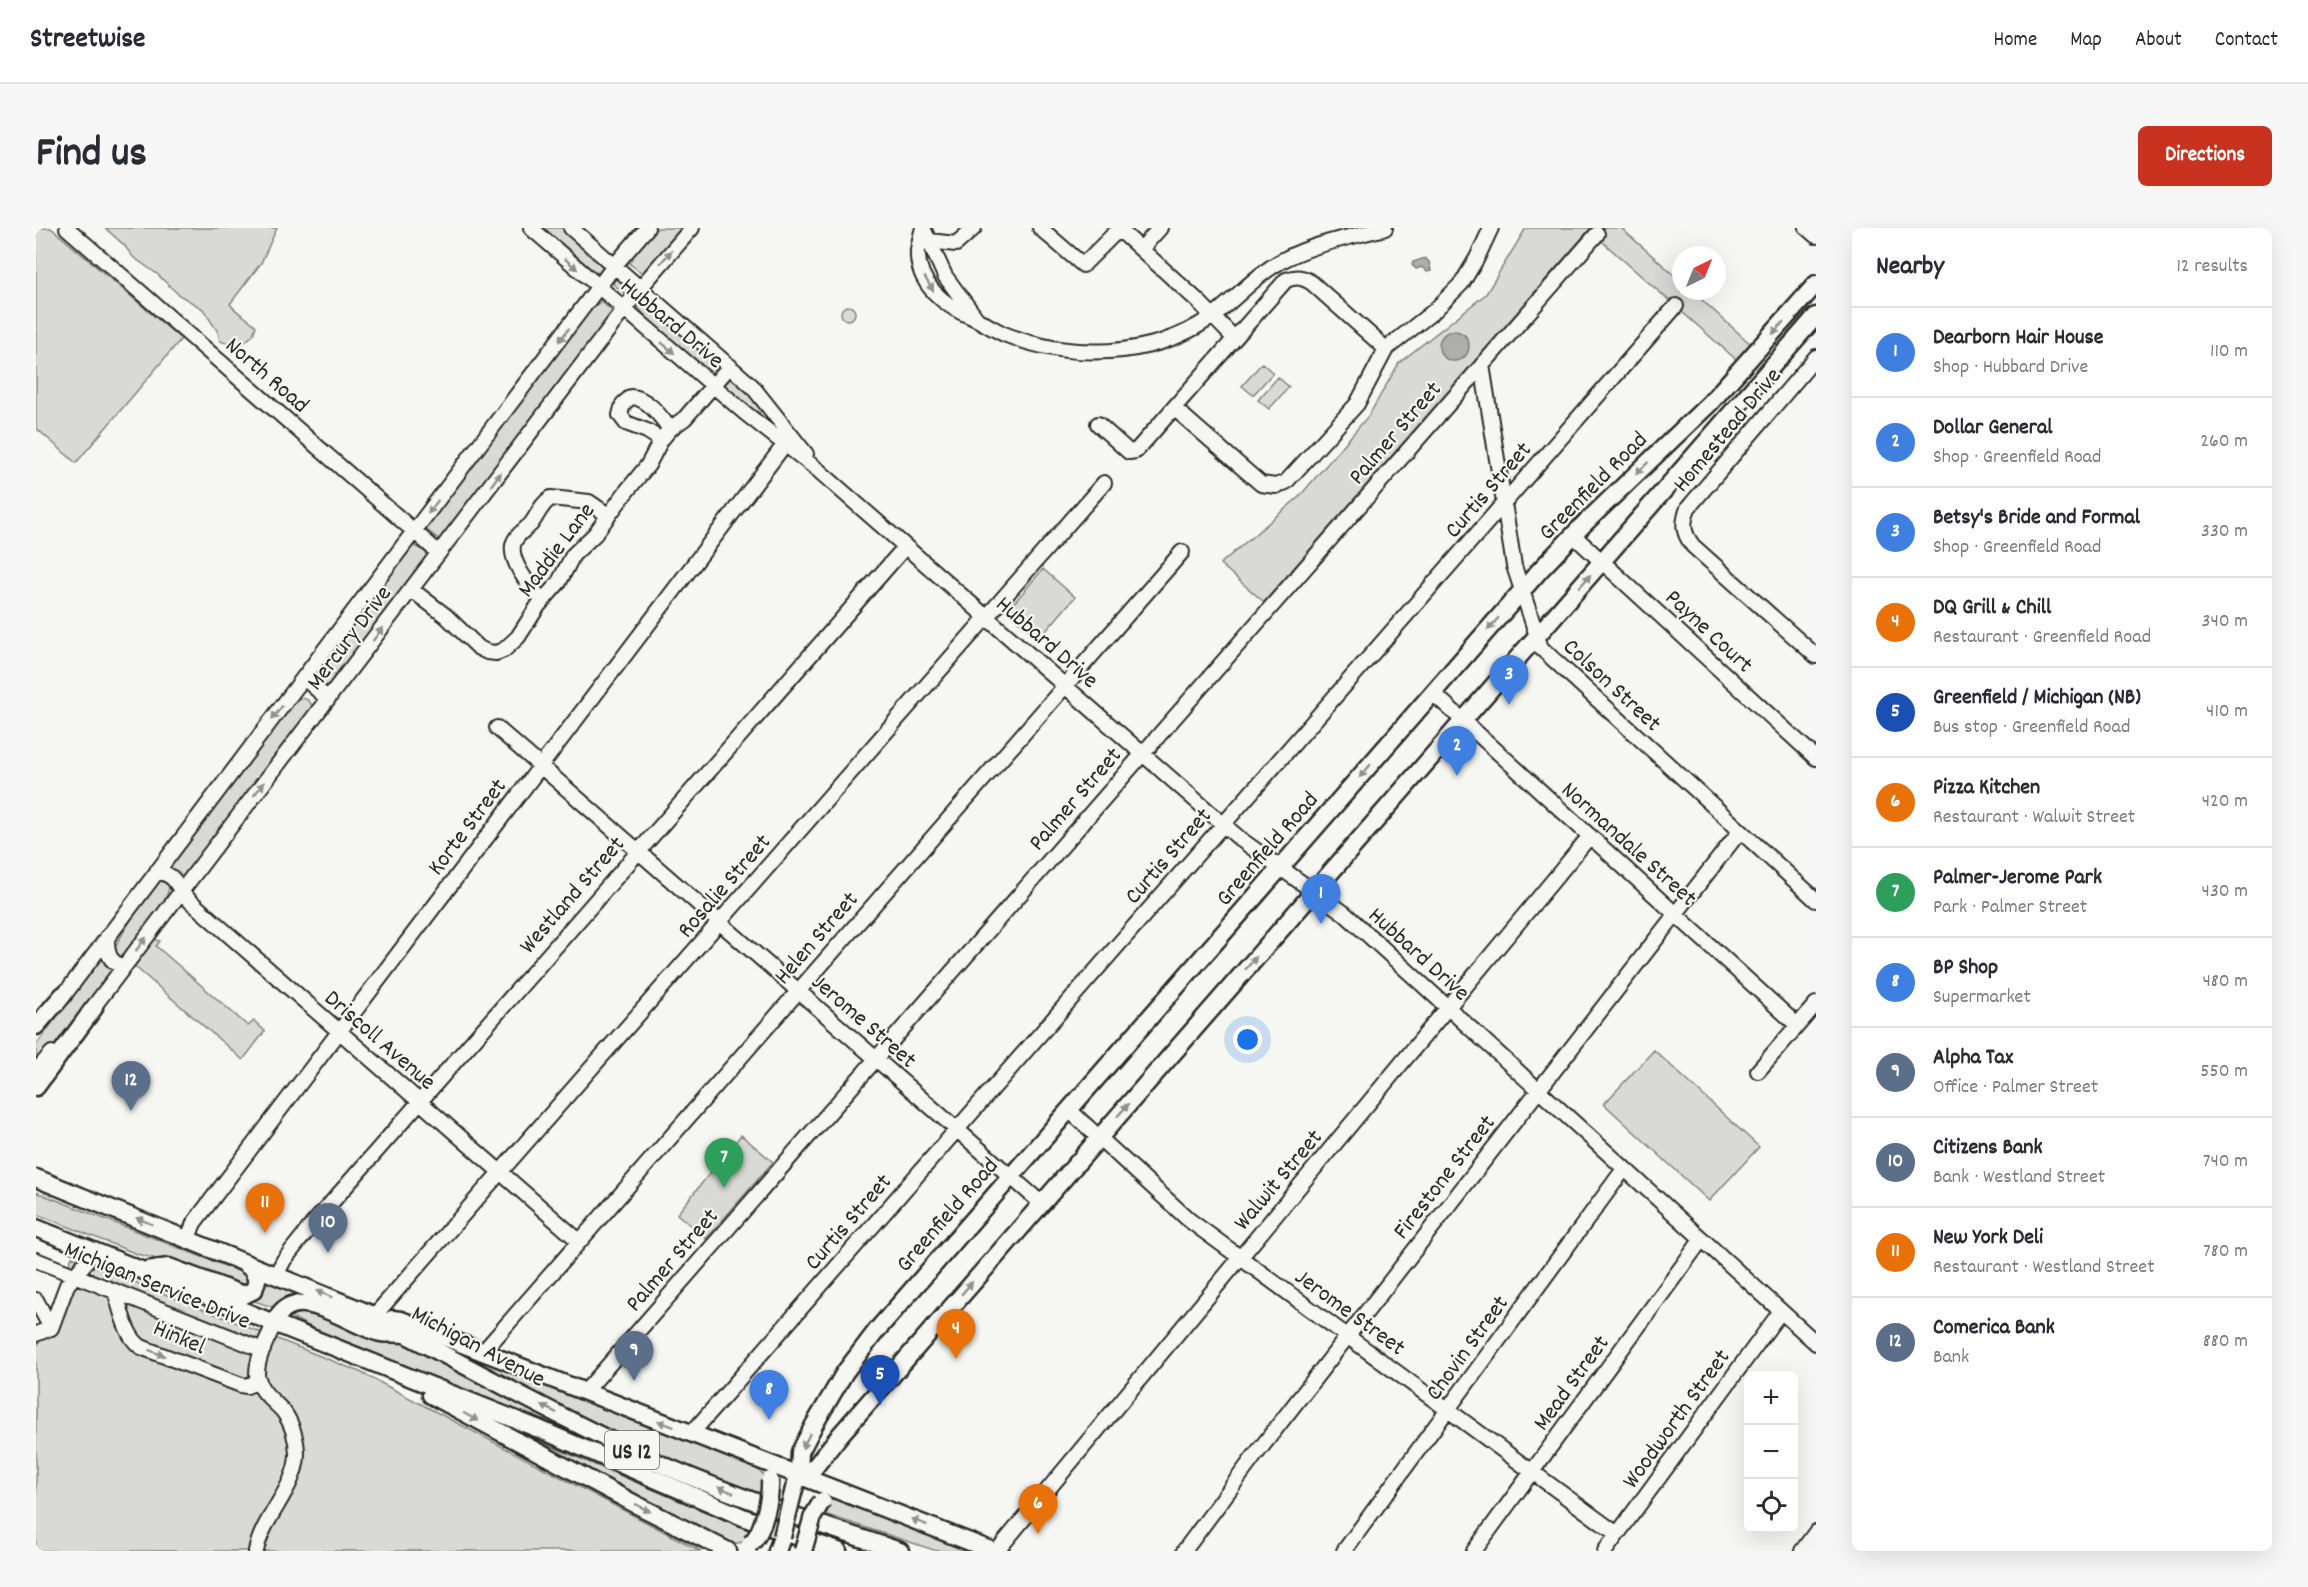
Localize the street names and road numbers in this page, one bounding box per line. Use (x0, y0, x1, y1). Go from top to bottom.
street label: Hubbard Drive (612, 271, 730, 378)
street label: North Road (217, 330, 316, 422)
street label: Homestead Drive (1666, 361, 1791, 501)
street label: Palmer Street (1342, 375, 1451, 493)
street label: Greenfield Road (1532, 425, 1656, 549)
street label: Curtis Street (1438, 435, 1541, 547)
street label: Maddie Lane (510, 496, 604, 605)
street label: Mercury Drive (300, 579, 401, 699)
street label: Payne Court (1656, 582, 1760, 682)
street label: Hubbard Drive (987, 589, 1105, 698)
street label: Colson Street (1554, 631, 1668, 741)
street label: Palmer Street (1022, 741, 1131, 859)
street label: Korte Street (421, 772, 516, 884)
street label: Normandale Street (1552, 775, 1704, 916)
street label: Greenfield Road (1209, 785, 1328, 915)
street label: Curtis Street (1118, 801, 1221, 913)
street label: Rosalie Street (670, 827, 780, 947)
street label: Westland Street (512, 829, 634, 962)
street label: Helen Street (767, 885, 868, 993)
street label: Hubbard Drive (1360, 900, 1476, 1010)
street label: Jerome Street (803, 967, 923, 1078)
street label: Driscoll Avenue (316, 983, 443, 1100)
street label: Firestone Street (1386, 1108, 1505, 1247)
street label: Walwit Street (1227, 1123, 1332, 1239)
street label: Greenfield Road (889, 1151, 1008, 1281)
street label: Curtis Street (798, 1167, 901, 1279)
street label: Palmer Street (619, 1202, 728, 1320)
street label: Michigan Service Drive (59, 1234, 255, 1340)
street label: Jerome Street (1287, 1262, 1412, 1365)
street label: Chovin Street (1419, 1289, 1518, 1408)
street label: Michigan Avenue (404, 1298, 551, 1397)
street label: Hinkel (147, 1313, 211, 1365)
street label: Mead Street (1526, 1329, 1619, 1439)
street label: Woodworth Street (1615, 1343, 1740, 1497)
road number: US 12 (605, 1431, 659, 1469)

